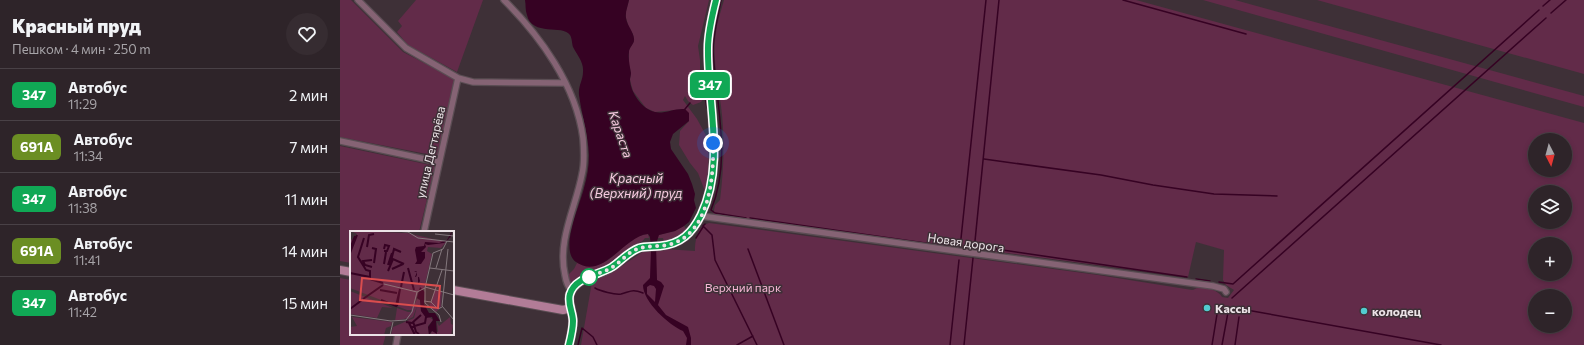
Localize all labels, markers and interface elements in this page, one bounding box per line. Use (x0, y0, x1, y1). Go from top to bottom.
button: heart (286, 13, 328, 55)
text: Красный пруд (12, 14, 141, 37)
text: Пешком · 4 мин · 250 m (12, 41, 151, 57)
line badge: 347 (687, 72, 733, 98)
text: 347 (698, 76, 722, 93)
text: Автобус (68, 78, 127, 96)
text: 347 (22, 86, 46, 103)
text: 2 мин (289, 86, 328, 104)
text: 11:29 (68, 96, 97, 112)
street label: улица Дегтярёва (413, 105, 447, 199)
water label: Караста (605, 108, 637, 160)
text: Автобус (73, 130, 132, 148)
your location (703, 133, 723, 153)
north arrow (1528, 133, 1572, 177)
map controls (1528, 133, 1572, 333)
text: 691А (20, 138, 53, 155)
text: 7 мин (289, 138, 328, 156)
text: 11:34 (73, 148, 103, 164)
water label: Красный (Верхний) пруд (590, 170, 683, 201)
text: Автобус (68, 182, 127, 200)
button: layers (1528, 185, 1572, 229)
text: 347 (22, 190, 46, 207)
text: 11 мин (284, 190, 328, 208)
text: 11:38 (68, 200, 98, 216)
street label: Новая дорога (927, 230, 1005, 254)
inset map (350, 231, 454, 335)
text: Автобус (73, 234, 132, 252)
button: + (1528, 237, 1572, 281)
text: 691А (20, 242, 53, 259)
text: 14 мин (282, 242, 328, 260)
text: 11:41 (73, 252, 101, 268)
unlabelled marker (580, 268, 598, 286)
park label: Верхний парк (705, 280, 782, 294)
text: Автобус (68, 286, 127, 304)
button: − (1528, 289, 1572, 333)
text: 347 (22, 294, 46, 311)
text: 15 мин (282, 294, 328, 312)
place label: Кассы (1215, 301, 1251, 315)
marker: Кассы (1202, 303, 1212, 313)
text: 11:42 (68, 304, 97, 320)
place label: колодец (1372, 304, 1422, 318)
marker: колодец (1359, 306, 1369, 316)

